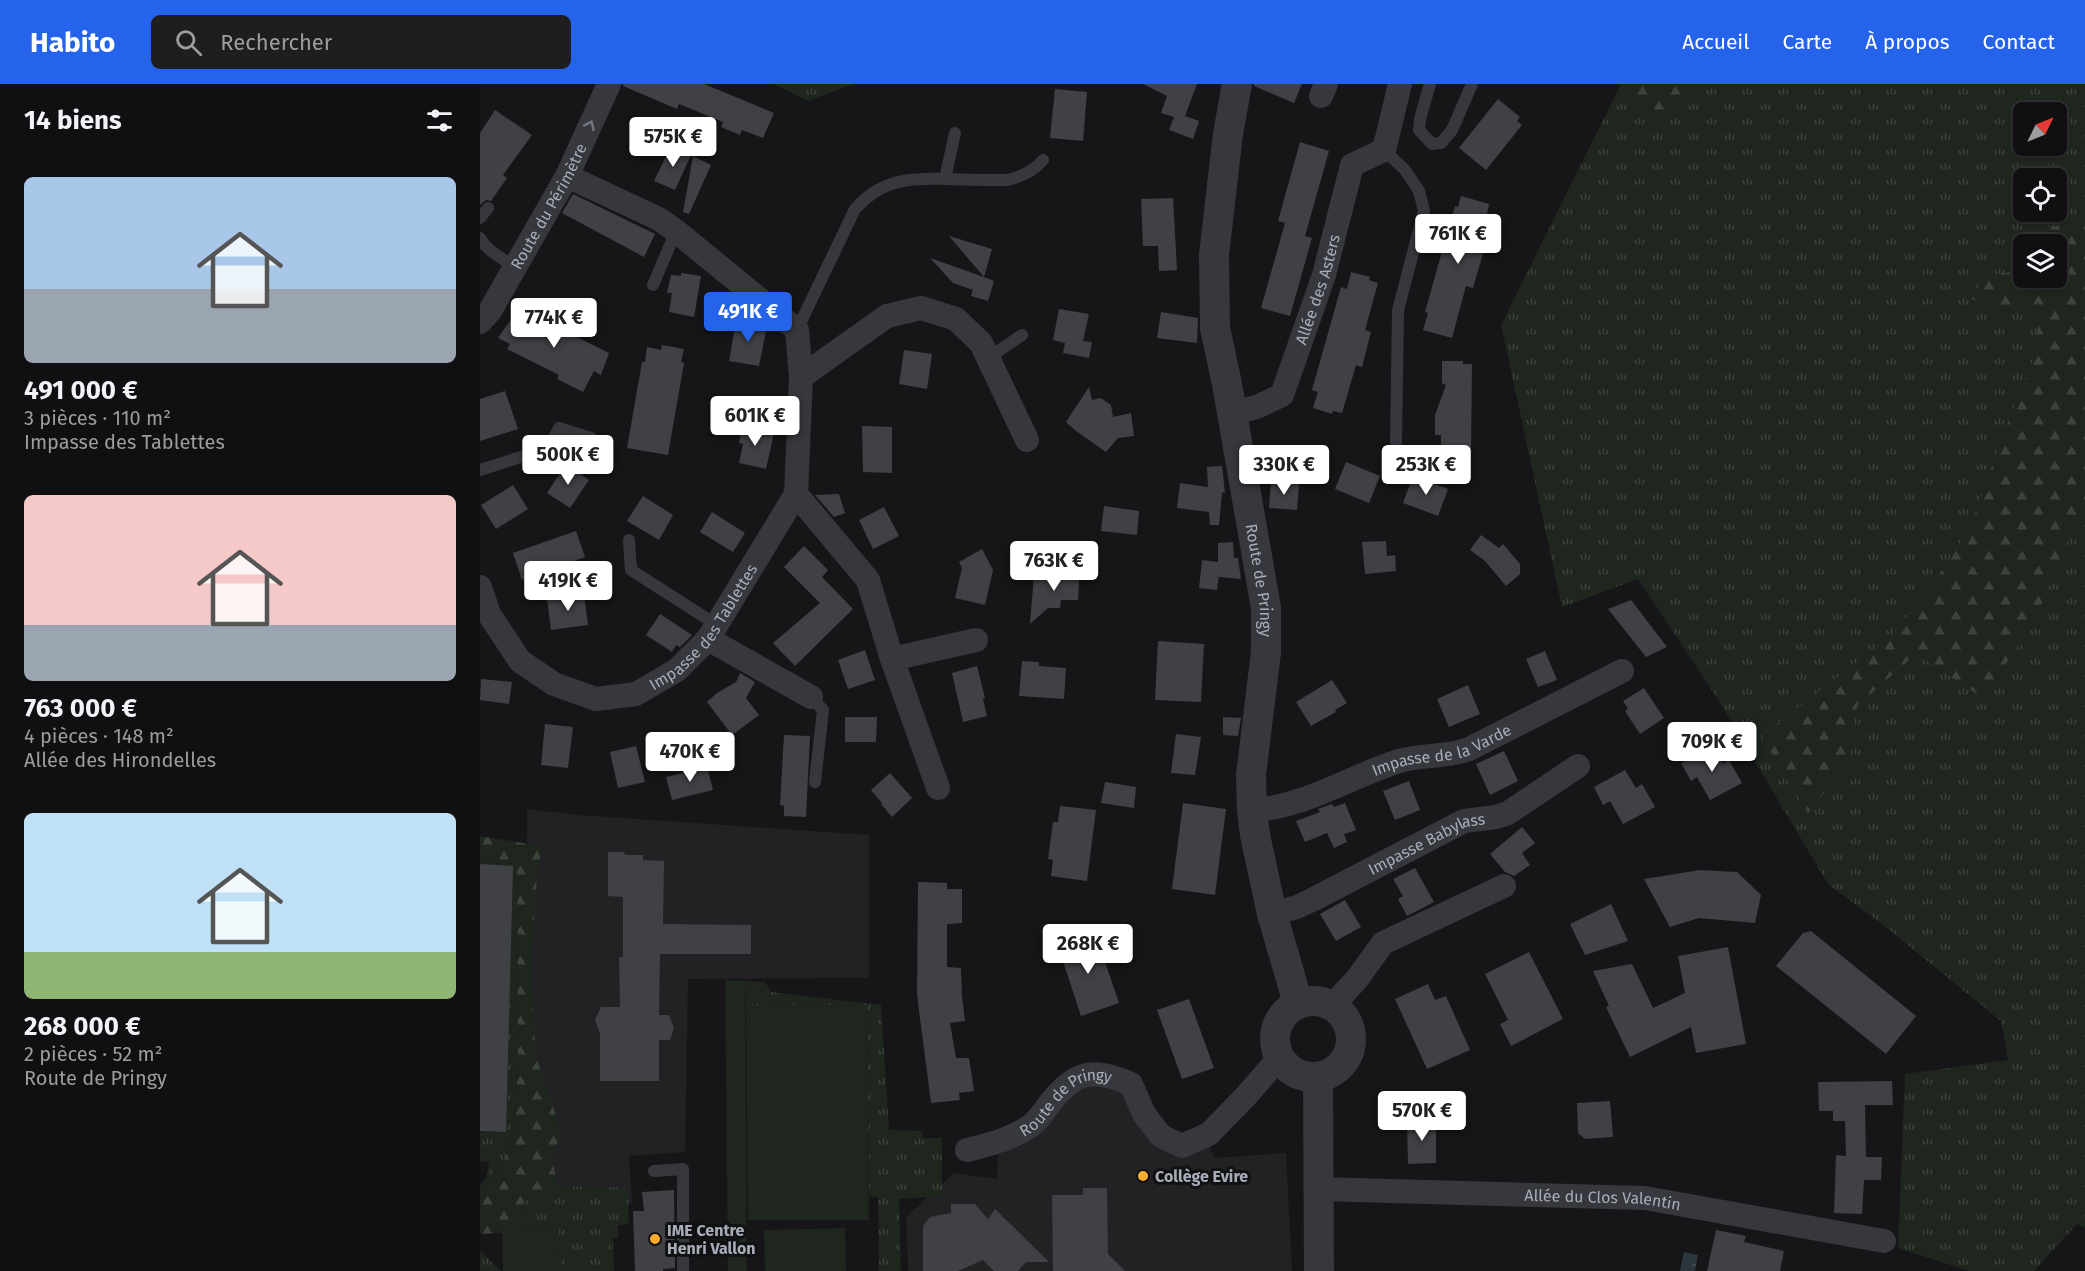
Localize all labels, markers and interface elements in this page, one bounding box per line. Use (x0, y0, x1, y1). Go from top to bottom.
search box (151, 15, 571, 69)
text: Habito (30, 26, 115, 59)
icon: search (172, 26, 205, 59)
text: Rechercher (220, 29, 332, 56)
text: Accueil (1682, 29, 1749, 55)
text: Carte (1782, 29, 1832, 55)
text: À propos (1865, 29, 1950, 55)
text: Contact (1983, 29, 2055, 55)
north arrow (2013, 102, 2067, 156)
map controls (2013, 102, 2067, 288)
icon: filters (423, 104, 456, 137)
text: 14 biens (24, 105, 122, 136)
pin: 575K € (624, 117, 722, 168)
one-way arrow (583, 121, 595, 132)
text: 575K € (643, 124, 703, 148)
street label: Route du Périmètre (506, 140, 590, 272)
button: locate (2013, 168, 2067, 222)
pin: 761K € (1409, 214, 1507, 265)
icon: home (186, 216, 294, 324)
text: 761K € (1429, 221, 1487, 245)
street label: Allée des Asters (1291, 232, 1343, 347)
button: layers (2013, 234, 2067, 288)
pin: 491K € (699, 292, 797, 343)
pin: 774K € (505, 298, 603, 349)
text: 491K € (718, 299, 778, 323)
text: 774K € (525, 305, 583, 329)
text: 491 000 € (24, 375, 138, 406)
pin: 601K € (706, 396, 804, 447)
text: 601K € (724, 403, 786, 427)
text: 3 pièces · 110 m² (24, 406, 171, 430)
text: Impasse des Tablettes (24, 430, 225, 454)
pin: 500K € (519, 435, 617, 486)
text: 500K € (536, 442, 600, 466)
pin: 330K € (1235, 445, 1333, 496)
pin: 253K € (1377, 445, 1475, 496)
text: 330K € (1253, 452, 1315, 476)
text: 253K € (1396, 452, 1456, 476)
street label: Route de Pringy (1242, 522, 1276, 637)
icon: home (186, 534, 294, 642)
pin: 763K € (1005, 541, 1103, 592)
text: 763K € (1024, 548, 1084, 572)
street label: Impasse des Tablettes (646, 560, 761, 694)
pin: 419K € (519, 561, 617, 612)
text: 419K € (538, 568, 598, 592)
text: 763 000 € (24, 693, 137, 724)
street label: Impasse de la Varde (1369, 720, 1514, 780)
pin: 709K € (1663, 722, 1761, 773)
text: 4 pièces · 148 m² (24, 724, 174, 748)
text: 709K € (1681, 729, 1743, 753)
pin: 470K € (641, 732, 739, 783)
text: 470K € (660, 739, 720, 763)
text: Allée des Hirondelles (24, 748, 216, 772)
street label: Impasse Babylass (1365, 809, 1486, 879)
icon: home (186, 852, 294, 960)
pin: 268K € (1039, 924, 1137, 975)
text: 268K € (1057, 931, 1119, 955)
text: 268 000 € (24, 1011, 141, 1042)
text: 2 pièces · 52 m² (24, 1042, 162, 1066)
street label: Route de Pringy (1016, 1065, 1114, 1140)
text: Route de Pringy (24, 1066, 167, 1090)
pin: 570K € (1373, 1091, 1471, 1142)
text: 570K € (1392, 1098, 1452, 1122)
place label: Collège Evire (1155, 1167, 1248, 1186)
marker: Collège Evire (1136, 1169, 1150, 1183)
street label: Allée du Clos Valentin (1524, 1185, 1683, 1214)
place label: IME Centre Henri Vallon (667, 1221, 756, 1258)
marker: IME Centre Henri Vallon (648, 1232, 662, 1246)

